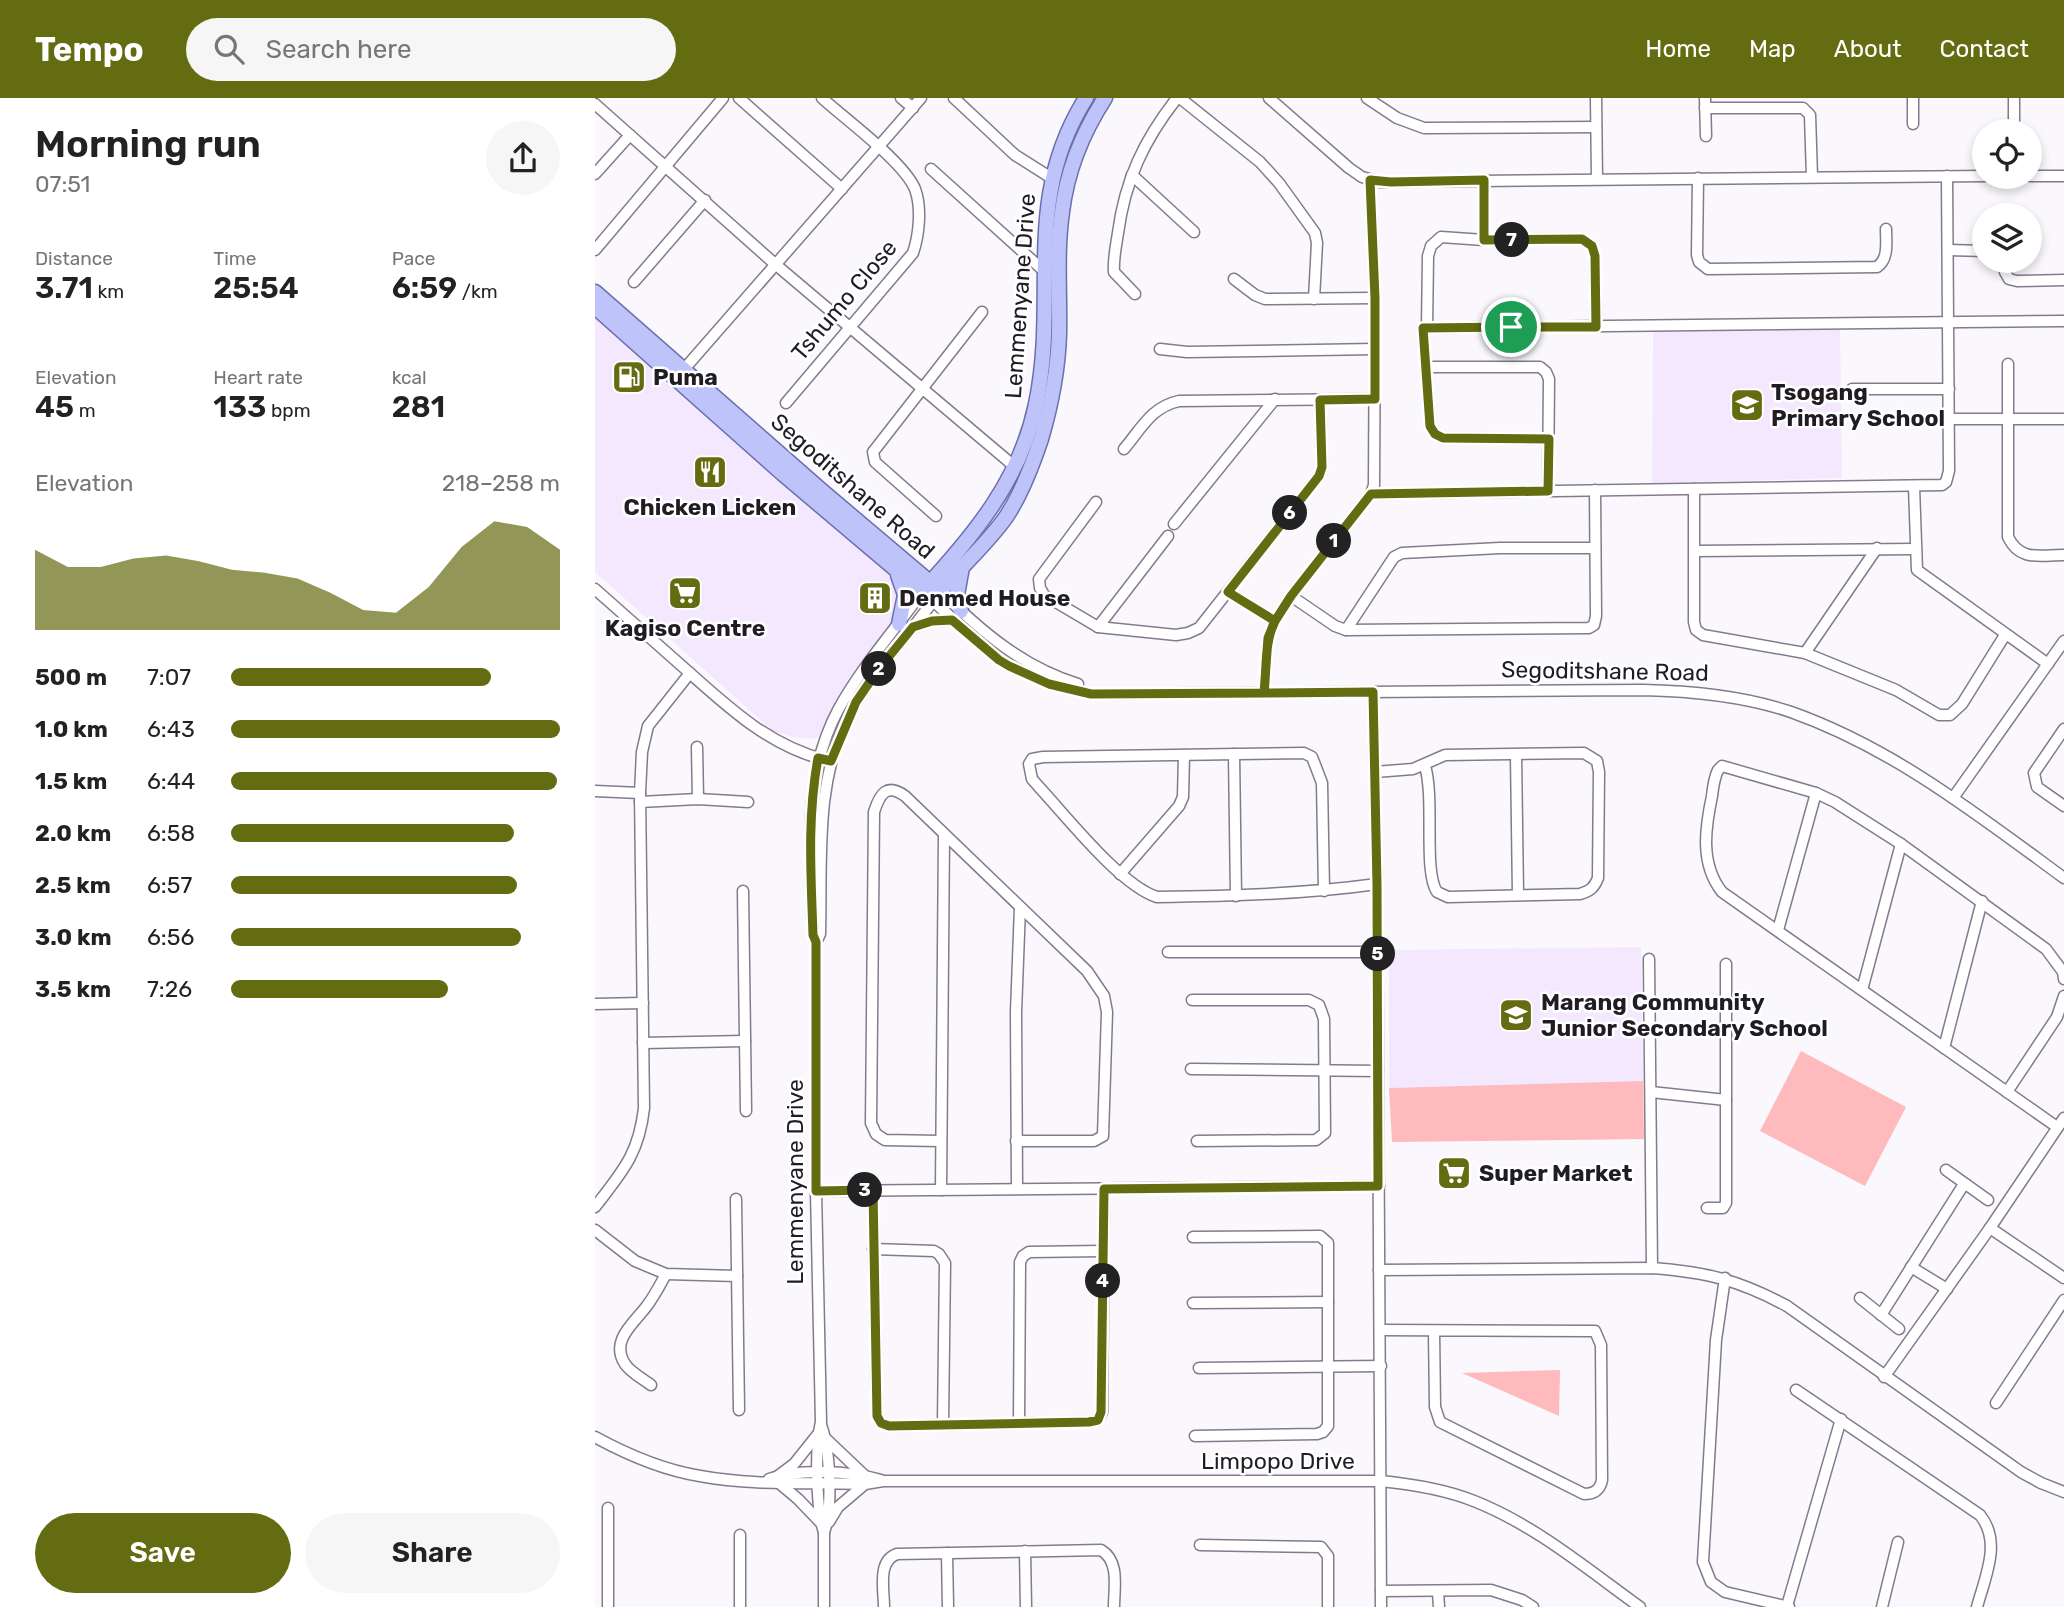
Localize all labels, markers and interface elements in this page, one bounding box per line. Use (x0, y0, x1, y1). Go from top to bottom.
search box (186, 18, 676, 81)
text: Tempo (35, 30, 144, 69)
icon: search (210, 30, 248, 68)
text: Search here (266, 34, 412, 65)
text: Home (1645, 35, 1711, 63)
text: Map (1749, 35, 1796, 63)
text: About (1834, 35, 1902, 63)
text: Contact (1940, 35, 2029, 63)
map controls (1972, 119, 2042, 273)
button: locate (1972, 119, 2042, 189)
text: Morning run (35, 121, 261, 167)
button: share (486, 121, 560, 195)
text: 07:51 (35, 170, 90, 198)
street label: Lemmenyane Drive (999, 192, 1041, 400)
button: layers (1972, 203, 2042, 273)
pin: 7 (1495, 222, 1529, 258)
text: 7 (1506, 228, 1517, 251)
street label: Tshumo Close (785, 234, 903, 366)
text: Distance (35, 247, 113, 270)
text: Time (213, 247, 256, 270)
text: Pace (392, 247, 435, 270)
text: 3.71 (35, 270, 93, 306)
text: 25:54 (213, 270, 299, 306)
text: 6:59 (392, 270, 457, 306)
text: km (93, 280, 124, 303)
text: /km (457, 280, 498, 303)
pin (1481, 297, 1541, 357)
icon: arrive (1492, 308, 1530, 346)
fuel station icon: Puma (610, 358, 648, 396)
place label: Puma (653, 363, 718, 391)
text: Elevation (35, 366, 116, 389)
text: Heart rate (213, 366, 303, 389)
text: kcal (392, 366, 427, 389)
place label: Tsogang Primary School (1771, 378, 1945, 432)
school or university icon: Tsogang Primary School (1728, 386, 1766, 424)
text: 45 (35, 389, 74, 425)
text: 133 (213, 389, 266, 425)
text: 281 (392, 389, 445, 425)
text: m (74, 399, 96, 422)
text: bpm (266, 399, 311, 422)
street label: Segoditshane Road (765, 407, 941, 565)
restaurant icon: Chicken Licken (691, 453, 729, 491)
text: Elevation (35, 469, 134, 497)
text: 218–258 m (442, 469, 560, 497)
place label: Chicken Licken (624, 493, 796, 521)
pin: 6 (1273, 496, 1307, 530)
text: 6 (1283, 501, 1296, 524)
pin: 1 (1317, 524, 1351, 558)
text: 1 (1329, 529, 1338, 552)
supermarket icon: Kagiso Centre (666, 574, 704, 612)
building icon: Denmed House (856, 579, 894, 617)
place label: Denmed House (899, 584, 1070, 612)
place label: Kagiso Centre (605, 614, 765, 642)
pin: 2 (861, 652, 897, 686)
street label: Segoditshane Road (1501, 655, 1709, 687)
text: 2 (872, 657, 885, 680)
text: 500 m (35, 663, 107, 691)
text: 7:07 (147, 663, 191, 691)
text: 1.0 km (35, 715, 108, 743)
text: 6:43 (147, 715, 195, 743)
text: 1.5 km (35, 767, 107, 795)
text: 6:44 (147, 767, 195, 795)
text: 2.0 km (35, 819, 111, 847)
text: 6:58 (147, 819, 195, 847)
text: 2.5 km (35, 871, 111, 899)
text: 6:57 (147, 871, 192, 899)
text: 3.0 km (35, 923, 112, 951)
text: 6:56 (147, 923, 194, 951)
pin: 5 (1361, 936, 1395, 972)
text: 5 (1371, 942, 1384, 965)
text: 3.5 km (35, 975, 111, 1003)
text: 7:26 (147, 975, 192, 1003)
place label: Marang Community Junior Secondary School (1541, 988, 1828, 1042)
school or university icon: Marang Community Junior Secondary School (1497, 996, 1535, 1034)
street label: Lemmenyane Drive (781, 1079, 809, 1285)
supermarket icon: Super Market (1435, 1154, 1473, 1192)
place label: Super Market (1479, 1159, 1633, 1187)
pin: 3 (847, 1172, 883, 1208)
text: 3 (858, 1178, 871, 1201)
pin: 4 (1085, 1264, 1121, 1298)
text: 4 (1096, 1269, 1109, 1292)
street label: Limpopo Drive (1201, 1447, 1355, 1475)
button: Save (35, 1513, 291, 1593)
button: Share (305, 1513, 560, 1593)

